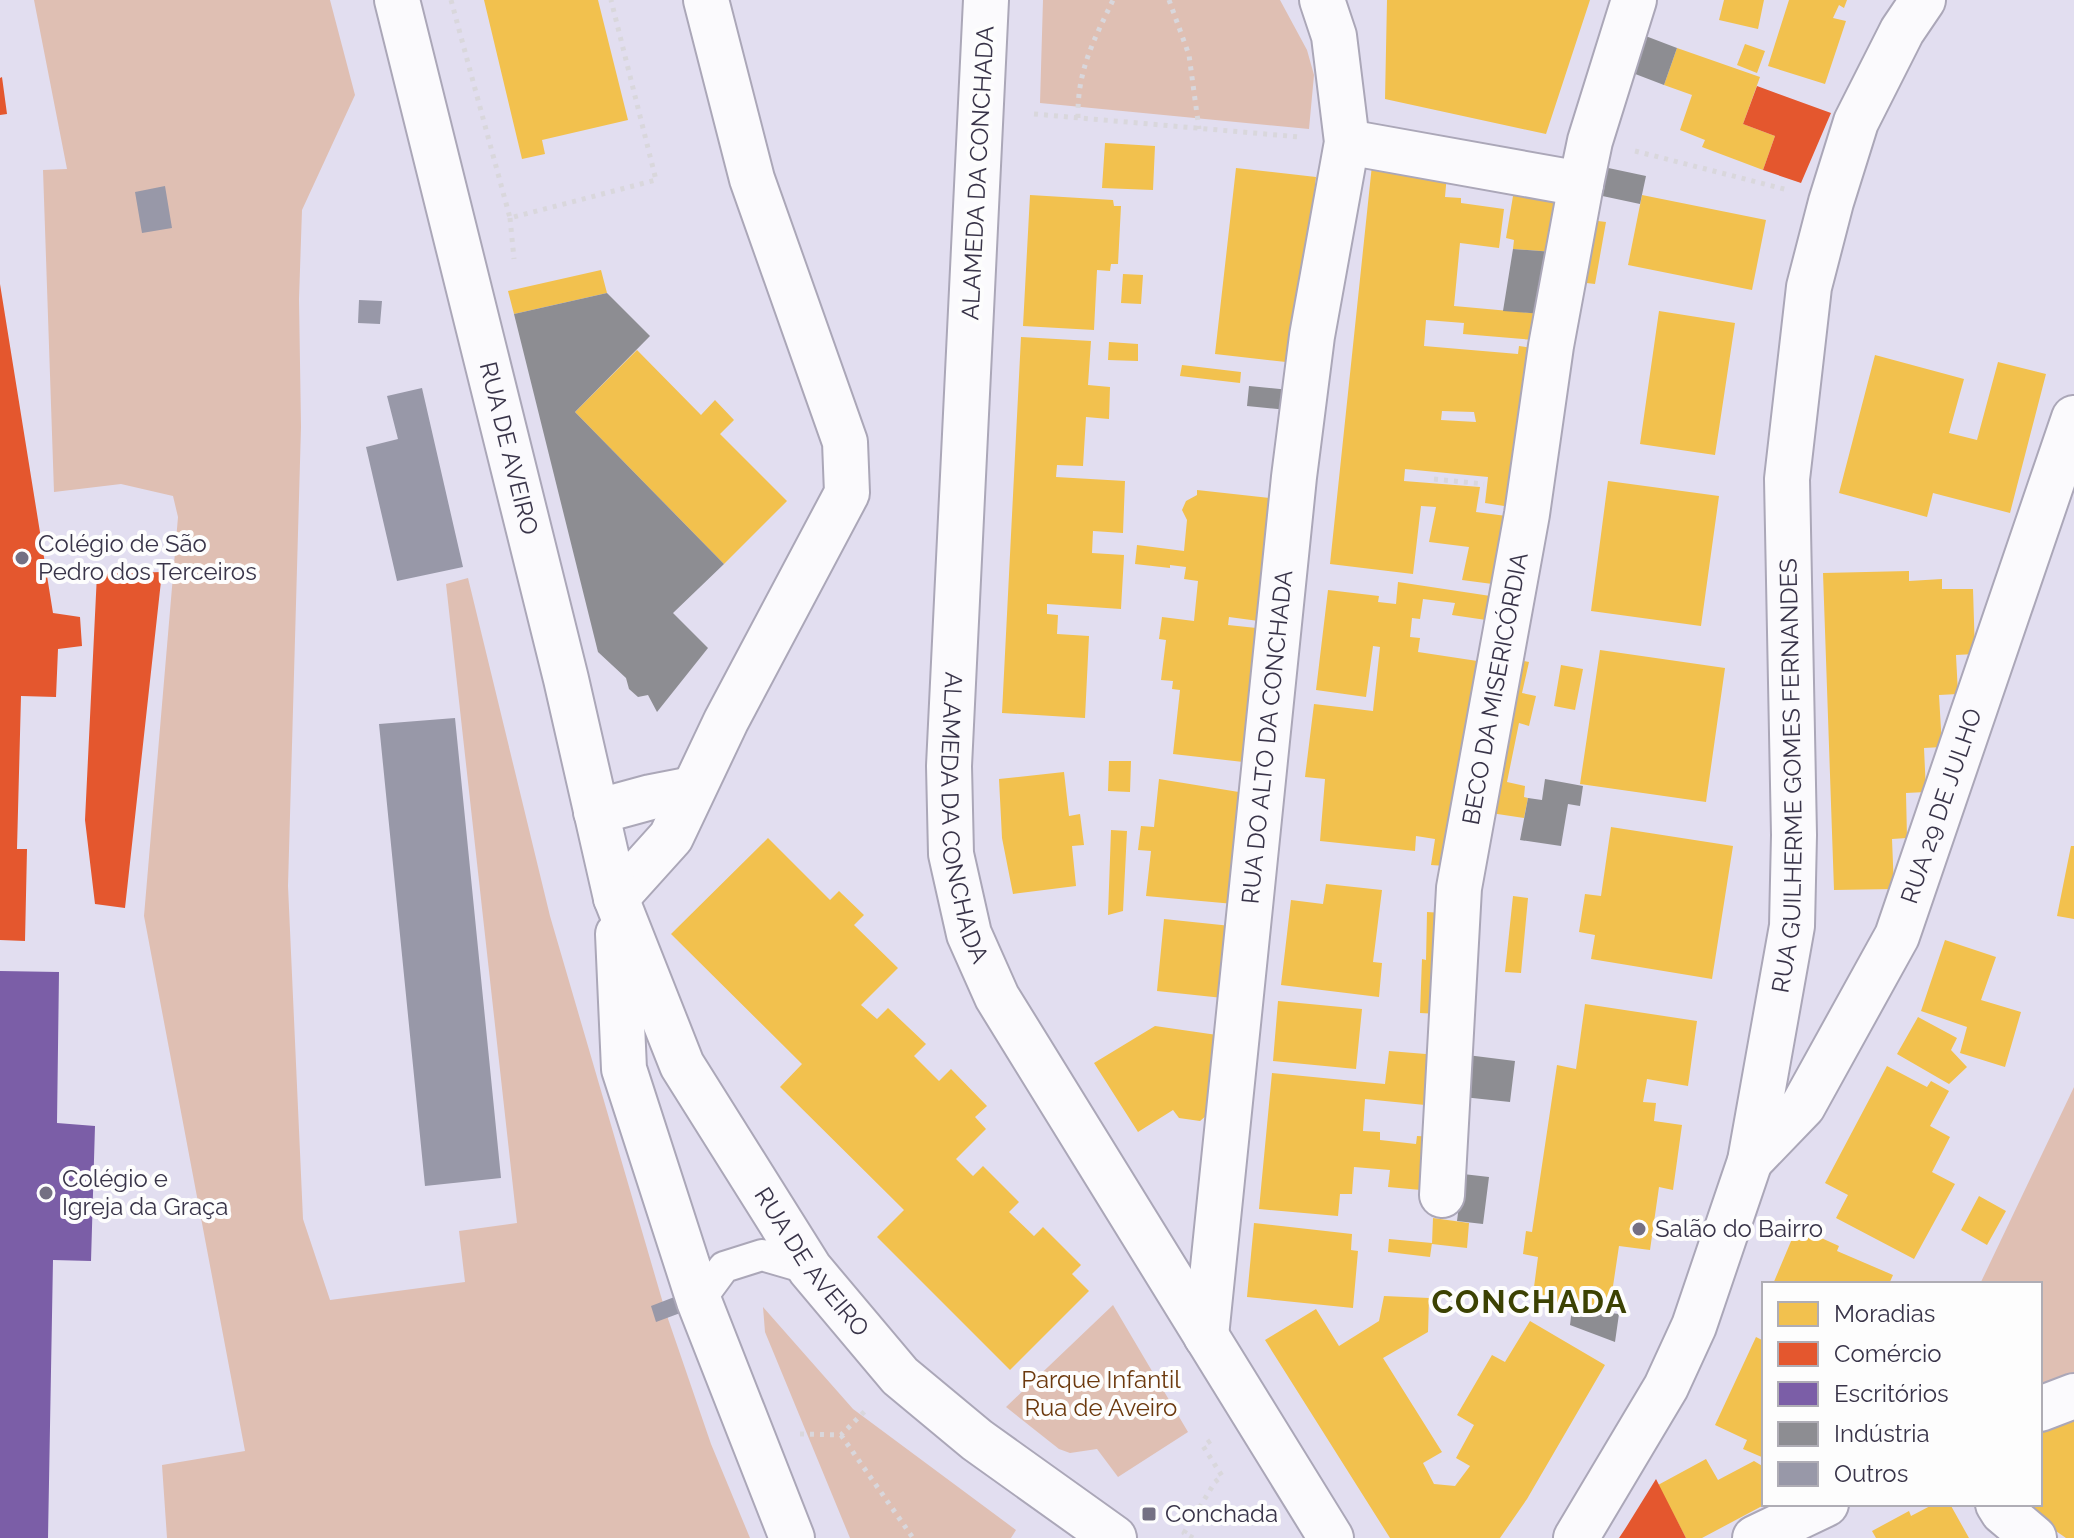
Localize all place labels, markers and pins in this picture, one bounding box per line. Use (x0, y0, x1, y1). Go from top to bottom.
place label: Colégio de São Pedro dos Terceiros (38, 529, 257, 586)
marker: Colégio de São Pedro dos Terceiros (13, 549, 31, 567)
place label: Colégio e Igreja da Graça (62, 1164, 228, 1221)
marker: Colégio e Igreja da Graça (37, 1184, 55, 1202)
place label: Salão do Bairro (1655, 1214, 1823, 1243)
marker: Salão do Bairro (1630, 1220, 1648, 1238)
place label: Conchada (1165, 1499, 1278, 1528)
marker: Conchada (1140, 1505, 1158, 1523)

